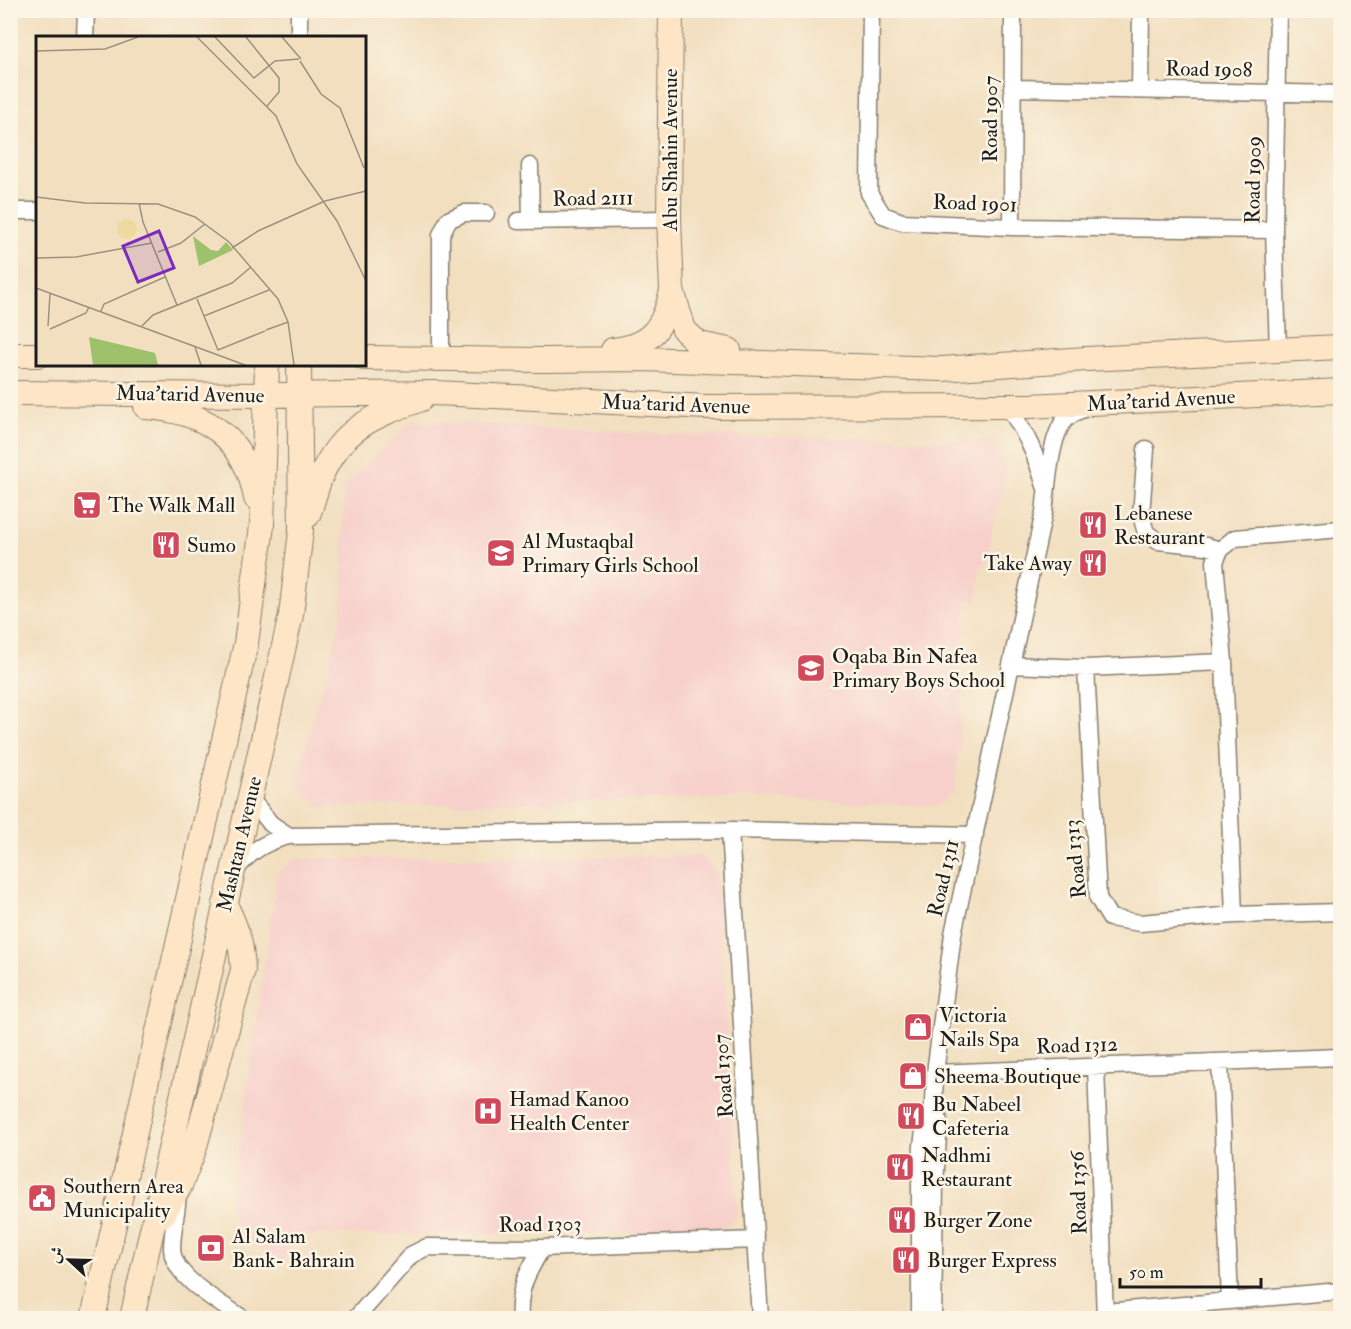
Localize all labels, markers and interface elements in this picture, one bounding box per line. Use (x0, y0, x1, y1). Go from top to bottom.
inset map (36, 36, 366, 366)
street label: Road 1908 (1165, 55, 1253, 84)
street label: Abu Shahin Avenue (657, 68, 684, 232)
street label: Road 1907 (977, 75, 1004, 162)
street label: Road 1909 (1239, 136, 1268, 224)
street label: Road 2111 (552, 184, 634, 213)
street label: Road 1901 (932, 189, 1018, 218)
street label: Mua'tarid Avenue (115, 380, 265, 409)
street label: Mua'tarid Avenue (1086, 383, 1236, 418)
street label: Mua'tarid Avenue (601, 388, 751, 421)
supermarket icon: The Walk Mall (71, 489, 103, 521)
place label: The Walk Mall (108, 492, 236, 519)
place label: Lebanese Restaurant (1114, 500, 1205, 551)
restaurant icon: Lebanese Restaurant (1077, 509, 1109, 541)
place label: Al Mustaqbal Primary Girls School (521, 528, 699, 579)
restaurant icon: Sumo (150, 529, 182, 561)
place label: Sumo (187, 532, 236, 559)
school or university icon: Al Mustaqbal Primary Girls School (485, 537, 517, 569)
restaurant icon: Take Away (1077, 547, 1109, 579)
place label: Take Away (984, 550, 1073, 577)
place label: Oqaba Bin Nafea Primary Boys School (832, 643, 1006, 694)
school or university icon: Oqaba Bin Nafea Primary Boys School (795, 652, 827, 684)
street label: Mashtan Avenue (211, 773, 268, 915)
street label: Road 1313 (1058, 818, 1093, 900)
street label: Road 1311 (921, 837, 966, 920)
place label: Victoria Nails Spa (939, 1002, 1020, 1053)
shop icon: Victoria Nails Spa (902, 1011, 934, 1043)
street label: Road 1312 (1036, 1031, 1118, 1060)
street label: Road 1307 (707, 1033, 740, 1119)
shop icon: Sheema Boutique (897, 1060, 929, 1092)
place label: Sheema Boutique (934, 1063, 1081, 1090)
place label: Hamad Kanoo Health Center (509, 1086, 629, 1137)
place label: Bu Nabeel Cafeteria (932, 1091, 1022, 1142)
hospital icon: Hamad Kanoo Health Center (472, 1095, 504, 1127)
restaurant icon: Bu Nabeel Cafeteria (895, 1100, 927, 1132)
place label: Nadhmi Restaurant (921, 1142, 1012, 1193)
street label: Road 1356 (1063, 1149, 1093, 1235)
restaurant icon: Nadhmi Restaurant (884, 1151, 916, 1183)
place label: Southern Area Municipality (63, 1173, 184, 1224)
public building icon: Southern Area Municipality (26, 1182, 58, 1214)
restaurant icon: Burger Zone (886, 1204, 918, 1236)
place label: Burger Zone (923, 1207, 1032, 1234)
street label: Road 1303 (498, 1210, 582, 1239)
place label: Al Salam Bank- Bahrain (231, 1223, 355, 1274)
north arrow (39, 1230, 99, 1290)
bank icon: Al Salam Bank- Bahrain (195, 1232, 227, 1264)
text: ش (44, 1244, 68, 1266)
restaurant icon: Burger Express (890, 1244, 922, 1276)
place label: Burger Express (927, 1247, 1057, 1274)
scale bar (1120, 1251, 1261, 1289)
text: 50 m (1129, 1261, 1164, 1284)

